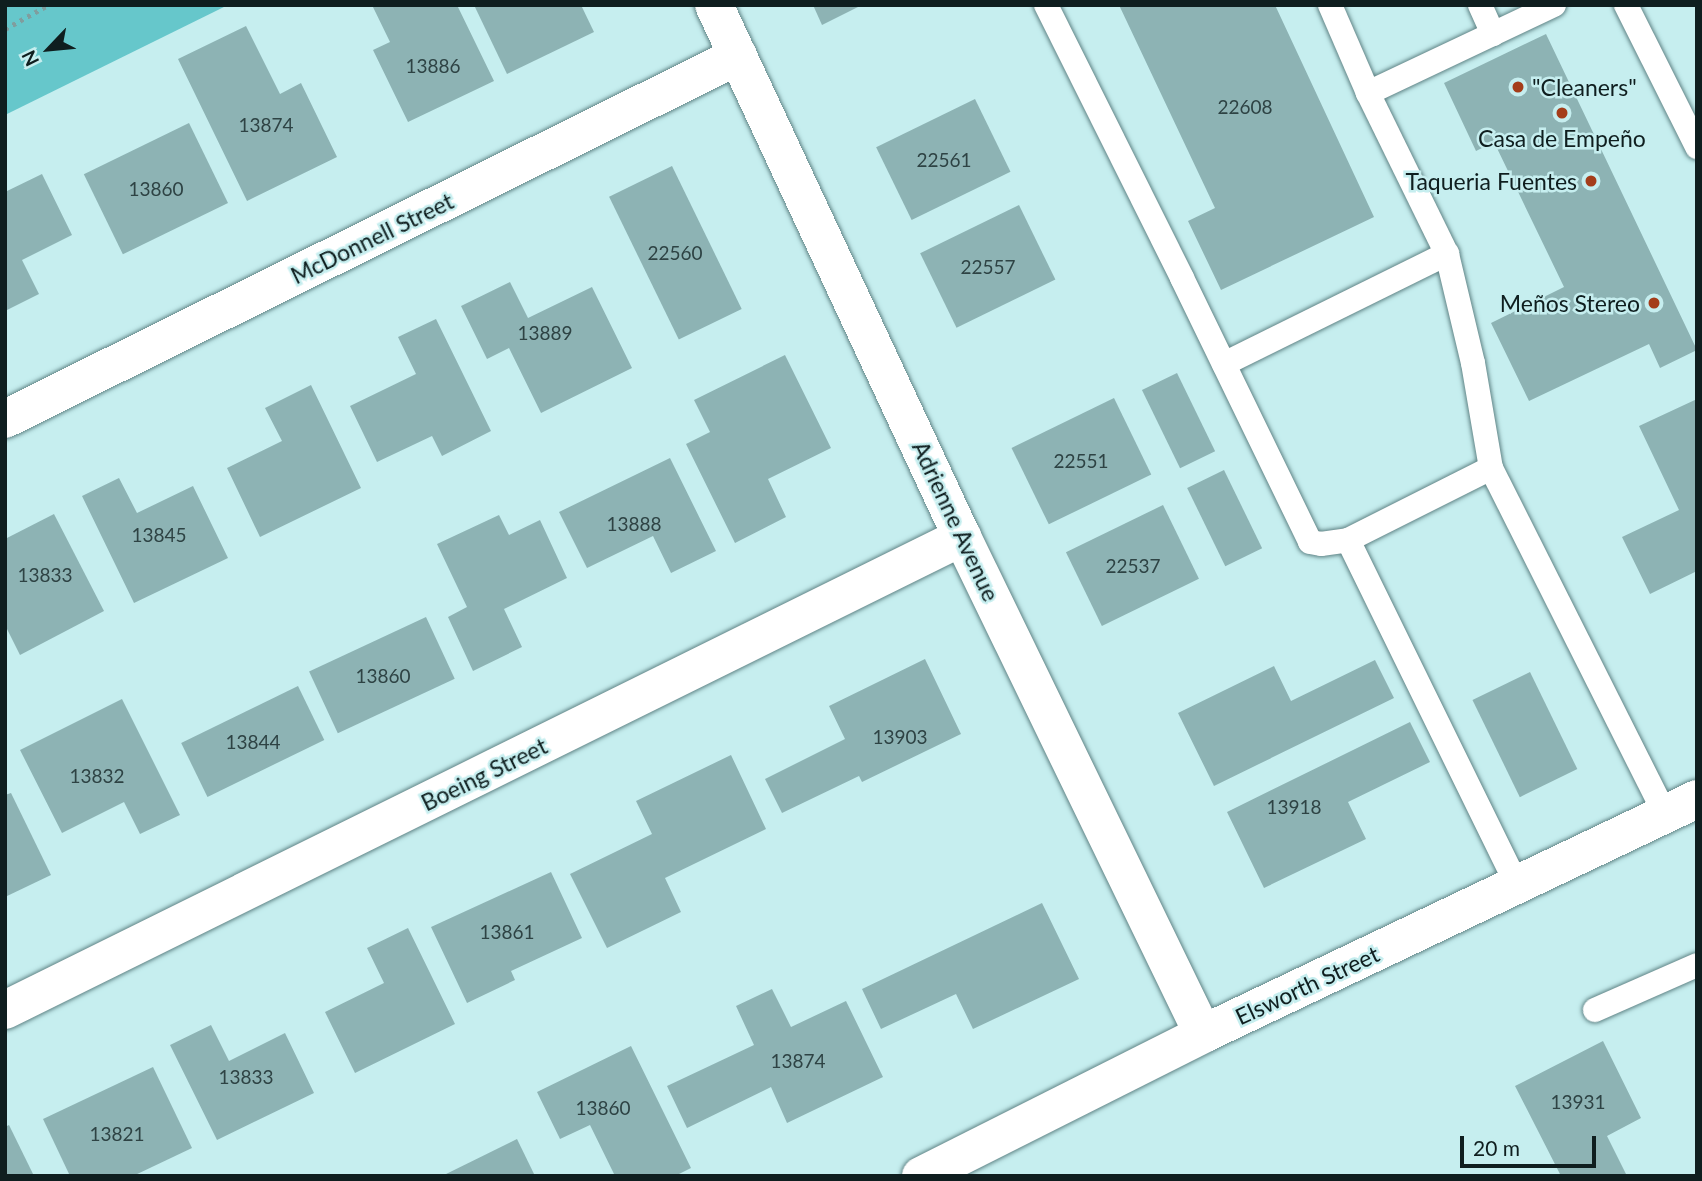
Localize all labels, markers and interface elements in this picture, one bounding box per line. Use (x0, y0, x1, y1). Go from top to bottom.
north arrow (14, 14, 84, 84)
text: N (16, 47, 43, 70)
house number: 13886 (405, 55, 461, 77)
place label: "Cleaners" (1532, 73, 1637, 101)
marker: "Cleaners" (1510, 79, 1526, 95)
house number: 22608 (1217, 96, 1273, 118)
marker: Casa de Empeño (1554, 105, 1570, 121)
house number: 13874 (238, 114, 294, 136)
place label: Casa de Empeño (1478, 124, 1646, 152)
house number: 22561 (916, 149, 972, 171)
place label: Taqueria Fuentes (1405, 167, 1577, 195)
marker: Taqueria Fuentes (1583, 173, 1599, 189)
house number: 13860 (128, 178, 184, 200)
street label: McDonnell Street (286, 187, 458, 289)
house number: 22560 (647, 242, 703, 264)
house number: 22557 (960, 256, 1016, 278)
place label: Meños Stereo (1500, 289, 1640, 317)
marker: Meños Stereo (1646, 295, 1662, 311)
house number: 13889 (517, 322, 573, 344)
street label: Adrienne Avenue (907, 436, 1005, 606)
house number: 22551 (1053, 450, 1109, 472)
house number: 13888 (606, 513, 662, 535)
house number: 13845 (131, 524, 187, 546)
house number: 22537 (1105, 555, 1161, 577)
house number: 13833 (17, 564, 73, 586)
house number: 13860 (355, 665, 411, 687)
house number: 13903 (872, 726, 928, 748)
house number: 13844 (225, 731, 281, 753)
street label: Boeing Street (417, 732, 551, 816)
house number: 13832 (69, 765, 125, 787)
house number: 13918 (1266, 796, 1322, 818)
house number: 13861 (479, 921, 535, 943)
street label: Elsworth Street (1231, 940, 1383, 1030)
house number: 13874 (770, 1050, 826, 1072)
house number: 13833 (218, 1066, 274, 1088)
house number: 13931 (1550, 1091, 1606, 1113)
house number: 13860 (575, 1097, 631, 1119)
scale bar (1464, 1122, 1600, 1166)
house number: 13821 (89, 1123, 145, 1145)
text: 20 m (1473, 1135, 1520, 1160)

